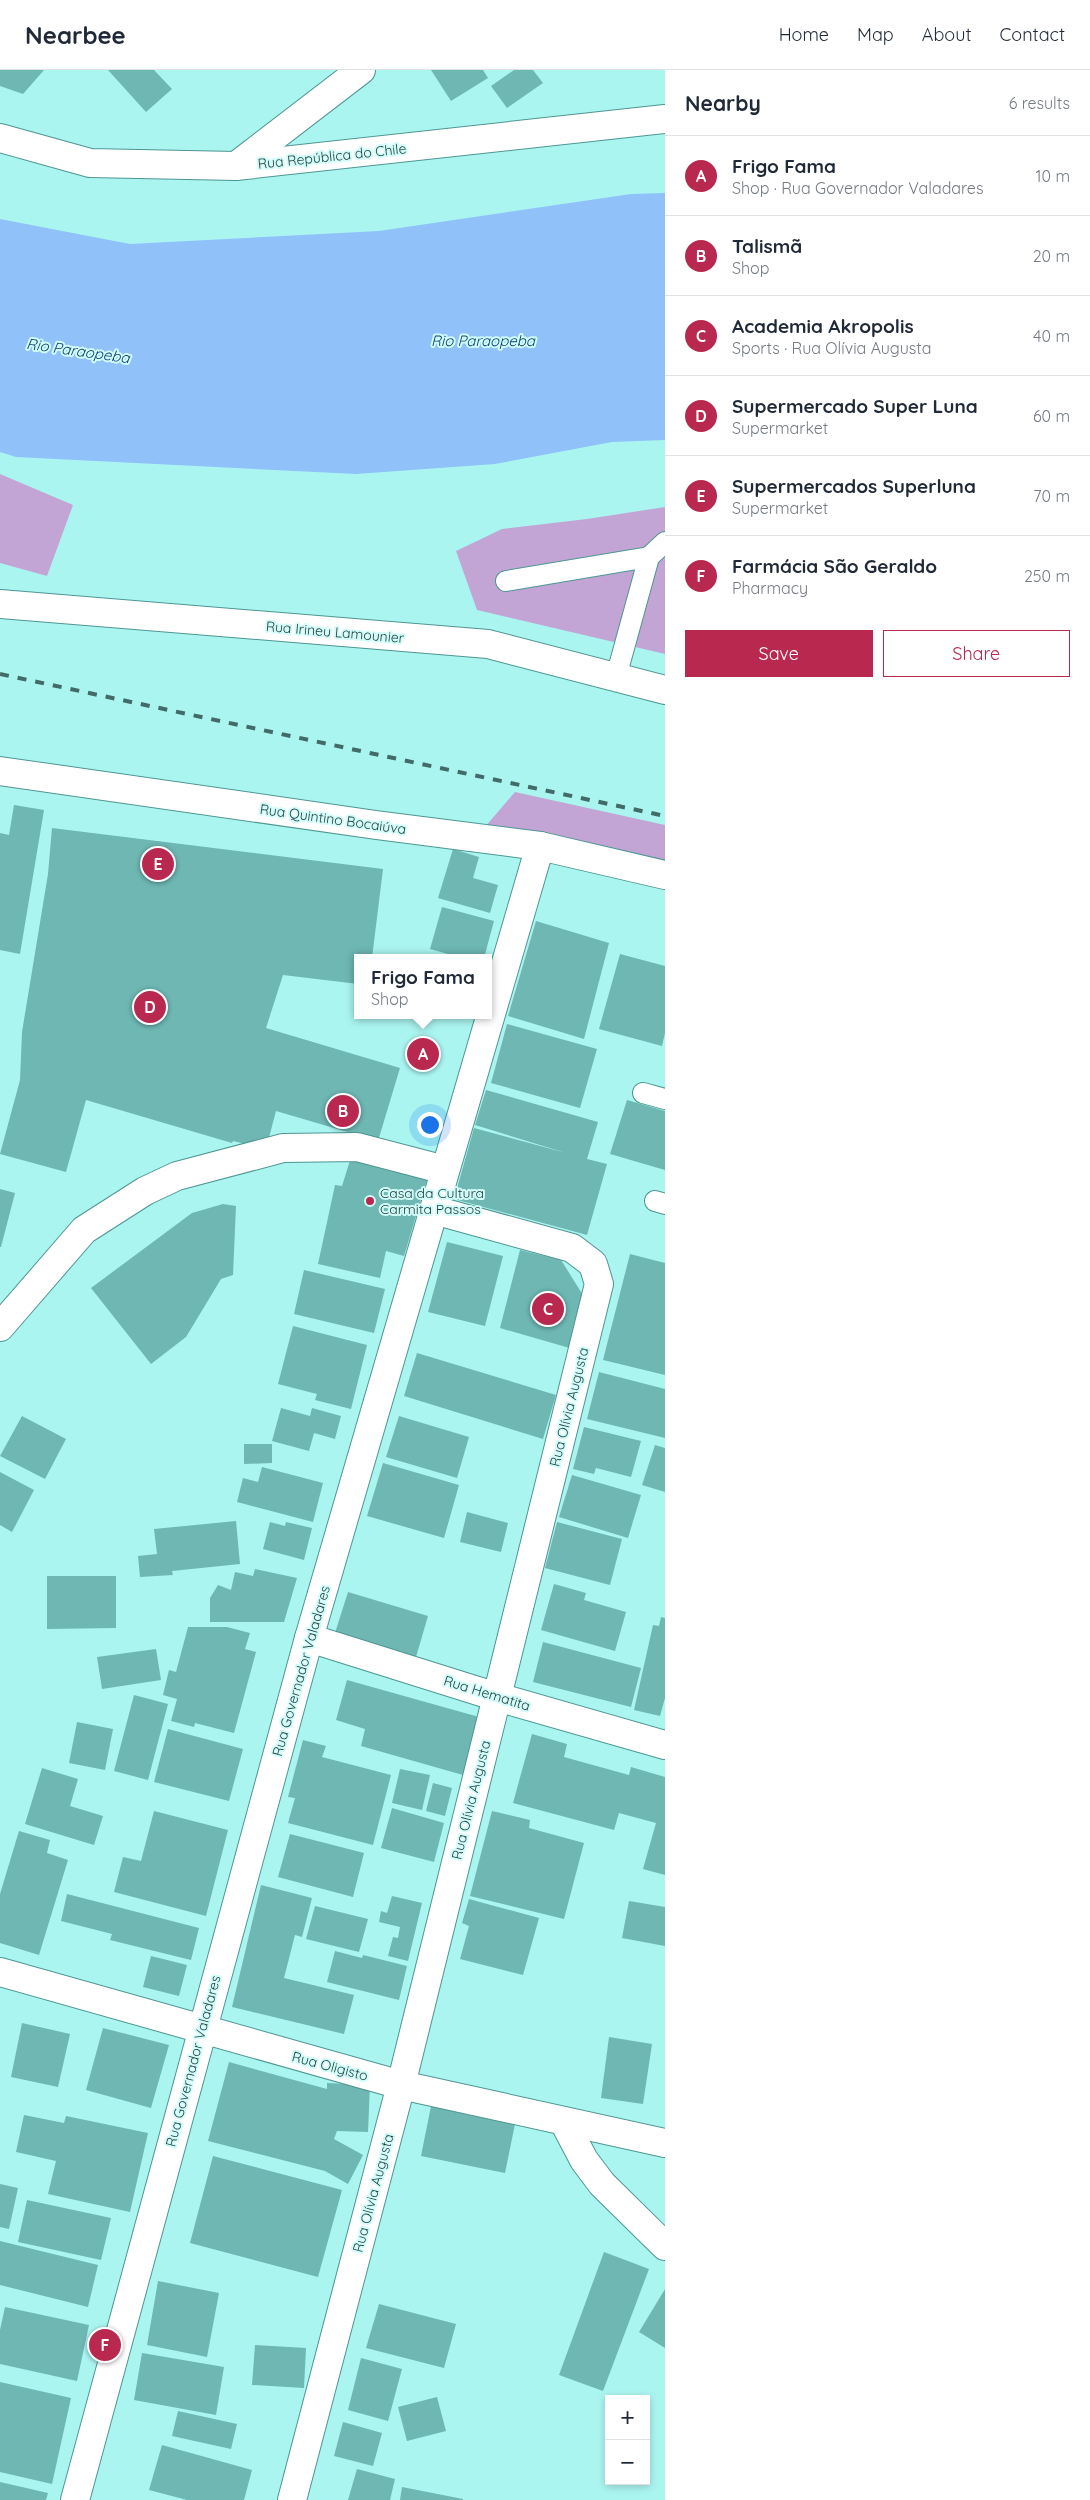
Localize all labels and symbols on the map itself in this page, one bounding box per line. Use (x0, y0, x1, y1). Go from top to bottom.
street label: Rua República do Chile (257, 139, 407, 173)
water label: Rio Paraopeba (431, 331, 536, 350)
water label: Rio Paraopeba (25, 334, 132, 367)
street label: Rua Irineu Lamounier (265, 617, 405, 647)
street label: Rua Quintino Bocaiúva (259, 800, 407, 838)
pin: E (142, 845, 174, 883)
pin: D (134, 988, 166, 1026)
pin: A (407, 1035, 439, 1073)
pin: B (327, 1092, 359, 1130)
your location (417, 1112, 443, 1138)
place label: Casa da Cultura Carmita Passos (380, 1184, 484, 1218)
marker: Casa da Cultura Carmita Passos (364, 1195, 376, 1207)
pin: C (532, 1290, 564, 1328)
street label: Rua Olívia Augusta (545, 1345, 593, 1469)
street label: Rua Governador Valadares (268, 1584, 334, 1758)
street label: Rua Hematita (441, 1671, 533, 1715)
street label: Rua Olívia Augusta (447, 1738, 495, 1862)
street label: Rua Governador Valadares (161, 1973, 225, 2149)
street label: Rua Oligisto (290, 2047, 370, 2085)
street label: Rua Olívia Augusta (348, 2132, 398, 2254)
pin: F (89, 2326, 121, 2364)

